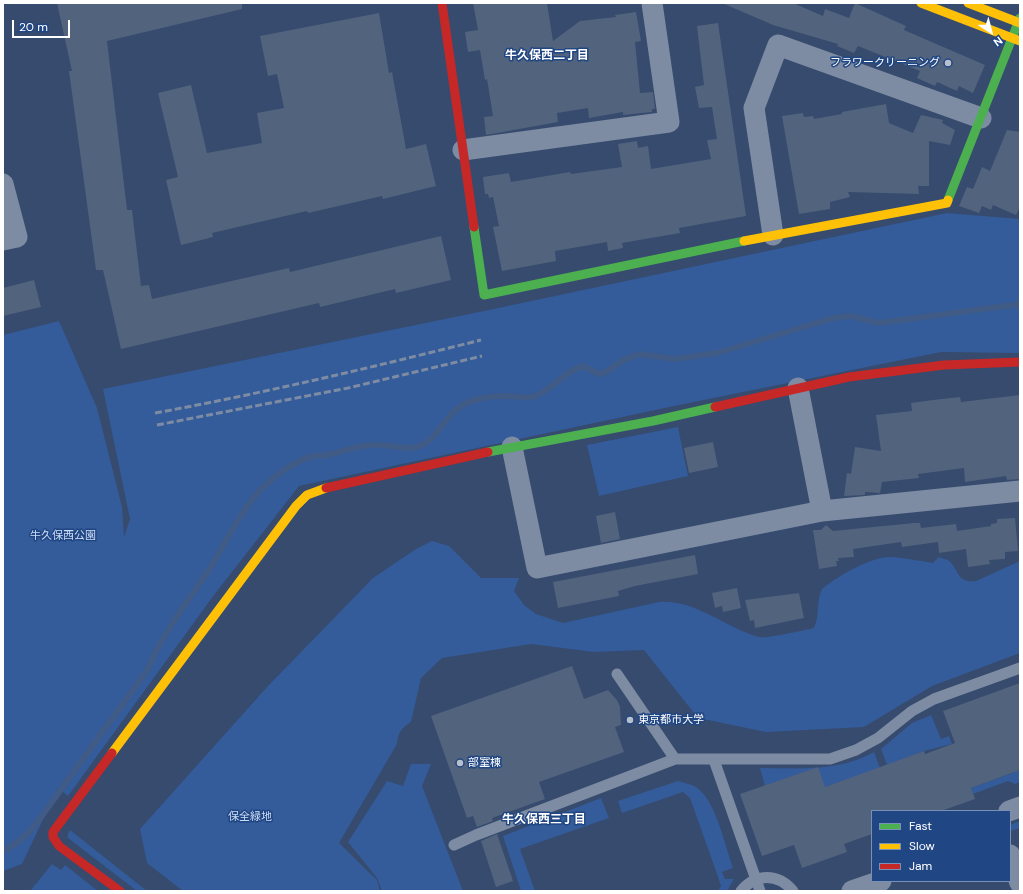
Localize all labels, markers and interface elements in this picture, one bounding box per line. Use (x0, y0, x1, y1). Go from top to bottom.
scale bar (14, 12, 72, 38)
north arrow (971, 12, 1011, 52)
text: 20 m (19, 19, 48, 35)
text: N (991, 34, 1005, 50)
district label: 牛久保西二丁目 (505, 49, 589, 63)
place label: フラワークリーニング (830, 56, 940, 70)
marker: フラワークリーニング (943, 58, 953, 68)
park label: 牛久保西公園 (30, 529, 96, 543)
place label: 東京都市大学 (638, 713, 704, 727)
marker: 東京都市大学 (625, 715, 635, 725)
place label: 部室棟 (468, 756, 501, 770)
marker: 部室棟 (455, 758, 465, 768)
park label: 保全緑地 (228, 810, 272, 824)
legend (871, 810, 1011, 882)
district label: 牛久保西三丁目 (502, 813, 586, 827)
text: Fast (909, 818, 932, 834)
text: Slow (909, 838, 935, 854)
text: Jam (909, 858, 932, 874)

